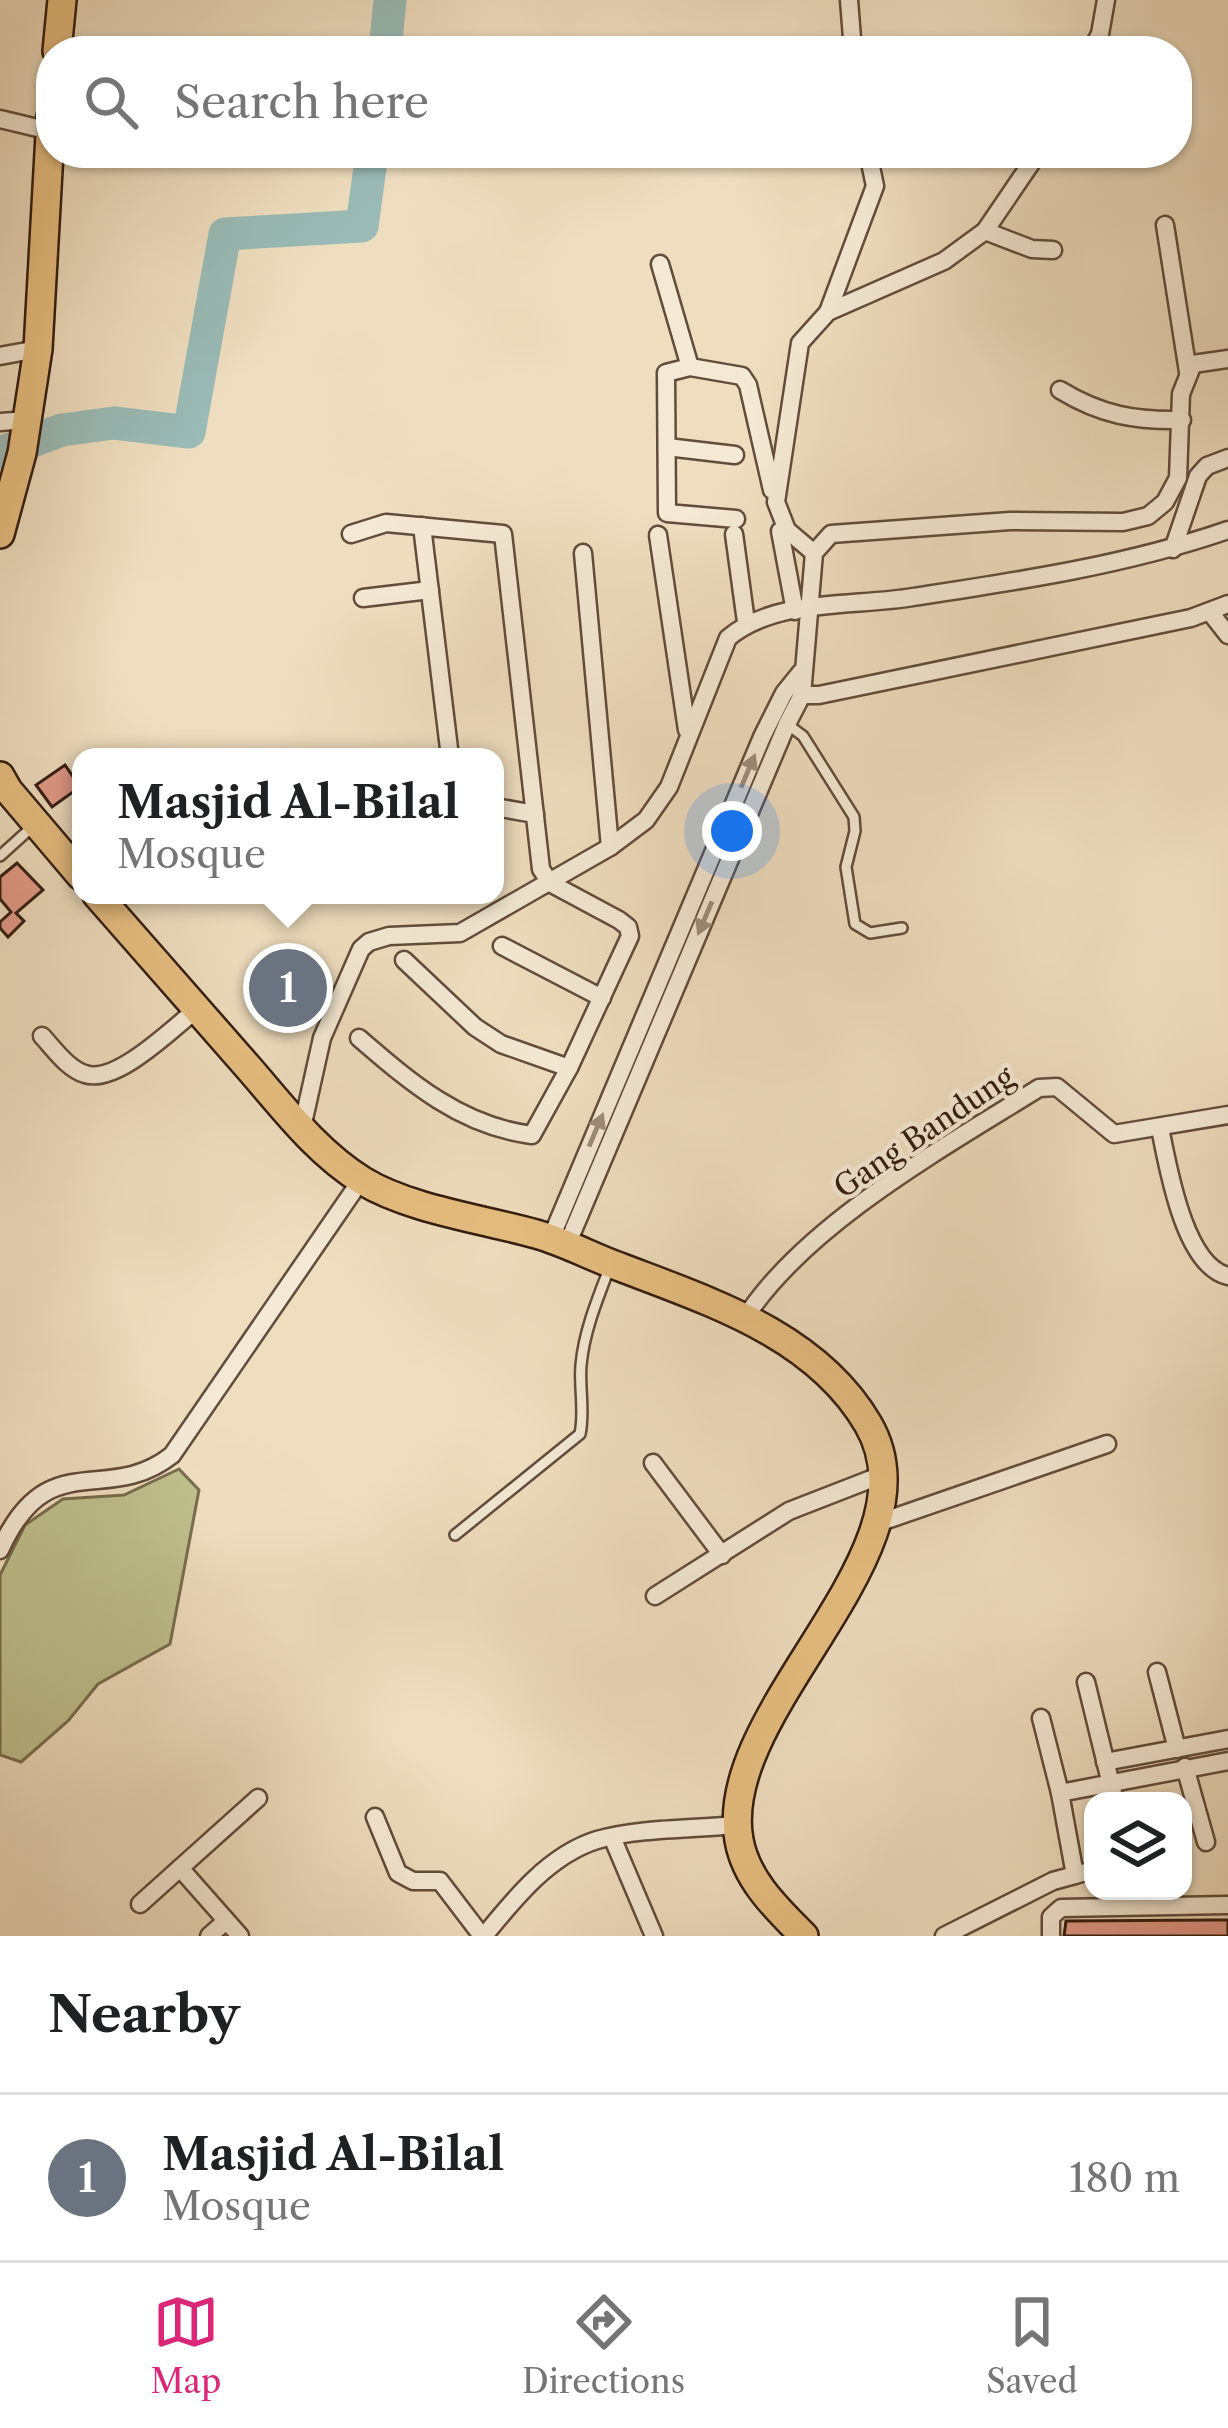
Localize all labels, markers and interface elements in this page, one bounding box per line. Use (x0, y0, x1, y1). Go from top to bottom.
search box (36, 36, 1192, 168)
icon: search (78, 69, 144, 135)
text: Search here (174, 74, 429, 130)
popup (72, 748, 504, 904)
one-way arrow (739, 752, 758, 788)
text: Masjid Al-Bilal (117, 774, 459, 830)
your location (702, 801, 762, 861)
text: Mosque (117, 830, 266, 878)
one-way arrow (695, 900, 714, 936)
pin: 1 (249, 943, 327, 1033)
street label: Gang Bandung (827, 1058, 1021, 1206)
one-way arrow (587, 1112, 607, 1147)
map controls (1084, 1792, 1192, 1900)
button: layers (1084, 1792, 1192, 1900)
text: Nearby (48, 1983, 240, 2045)
text: Masjid Al-Bilal (162, 2126, 504, 2182)
text: 1 (78, 2154, 96, 2202)
text: 180 m (1069, 2154, 1180, 2202)
text: Mosque (162, 2182, 311, 2230)
tab: Map (150, 2289, 221, 2402)
tab: Directions (522, 2289, 685, 2402)
tab: Saved (986, 2289, 1078, 2402)

